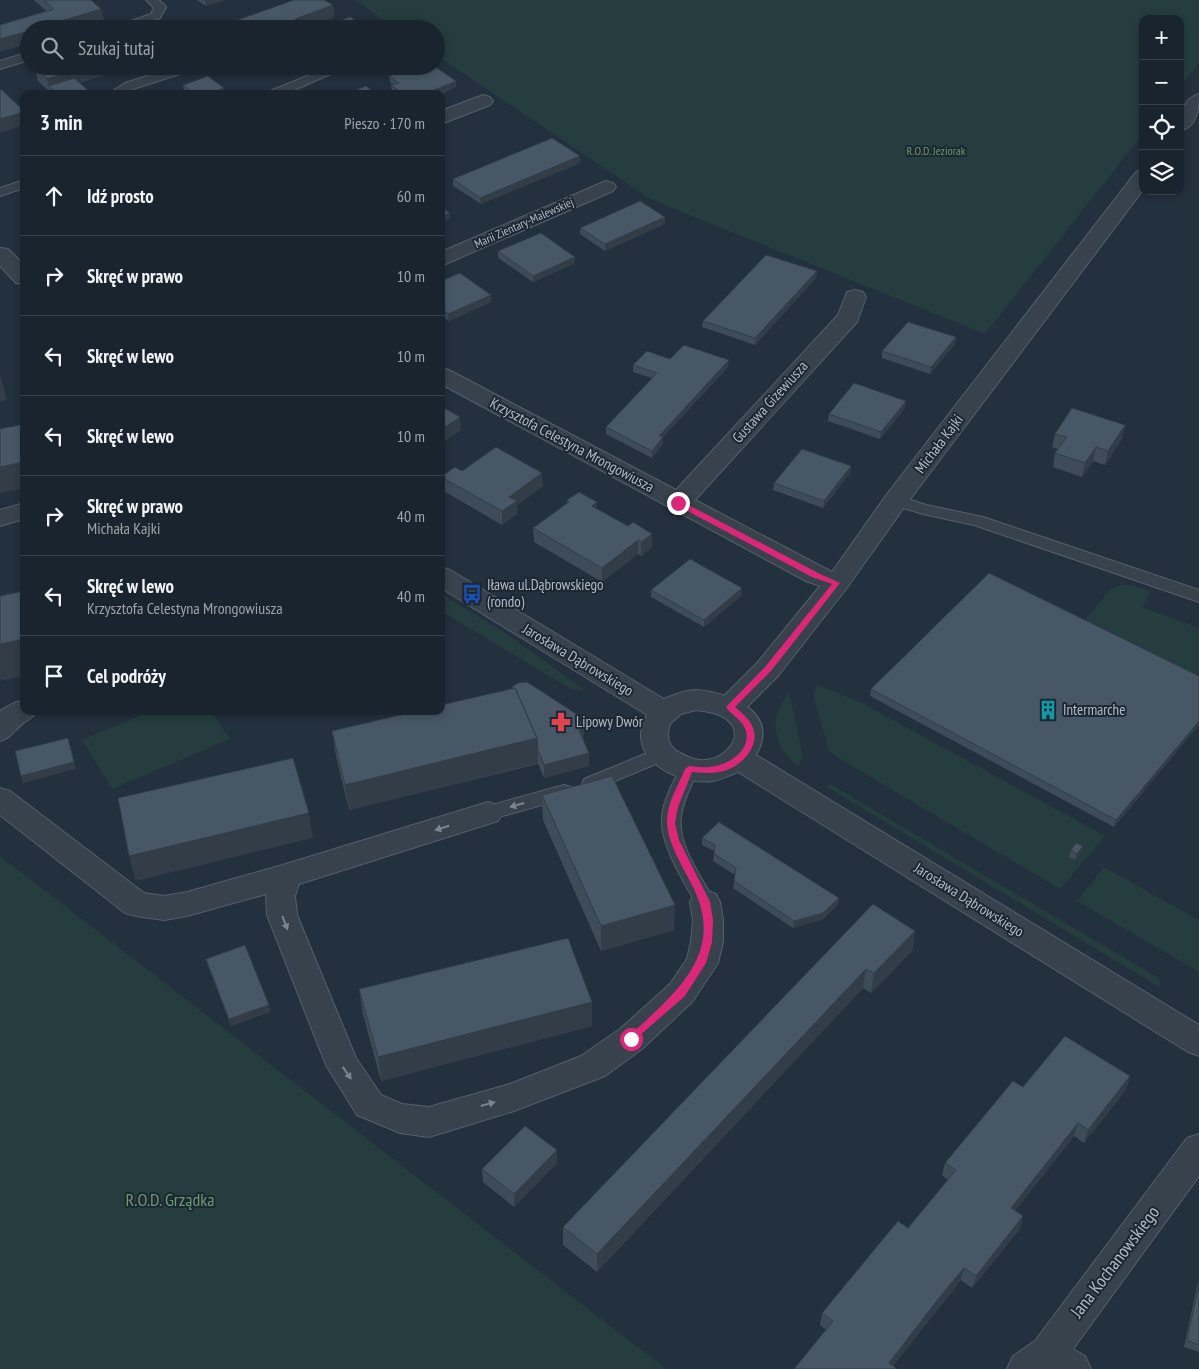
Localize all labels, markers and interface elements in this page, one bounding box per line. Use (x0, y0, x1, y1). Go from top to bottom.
map controls (1139, 15, 1184, 195)
button: + (1139, 15, 1184, 60)
search box (20, 20, 445, 75)
icon: search (38, 34, 66, 62)
text: Szukaj tutaj (78, 36, 155, 60)
button: − (1139, 60, 1184, 105)
button: locate (1139, 105, 1184, 150)
text: 3 min (40, 109, 82, 136)
text: Pieszo · 170 m (344, 113, 425, 133)
park label: R.O.D. Jeziorak (907, 143, 966, 158)
button: layers (1139, 150, 1184, 195)
icon: ahead (40, 182, 68, 210)
text: Idź prosto (87, 184, 154, 208)
text: 60 m (397, 186, 425, 206)
street label: Marii Zientary-Malewskiej (472, 194, 576, 251)
icon: right (40, 262, 68, 290)
text: Skręć w prawo (87, 264, 183, 288)
text: 10 m (397, 266, 425, 286)
icon: left (40, 342, 68, 370)
text: Skręć w lewo (87, 344, 174, 368)
text: 10 m (397, 346, 425, 366)
street label: Gustawa Gizewiusza (728, 357, 812, 447)
street label: Krzysztofa Celestyna Mrongowiusza (487, 393, 658, 496)
street label: Michała Kajki (910, 410, 967, 477)
icon: left (40, 422, 68, 450)
text: Skręć w lewo (87, 424, 174, 448)
text: 10 m (397, 426, 425, 446)
route end (667, 492, 690, 515)
text: Skręć w prawo (87, 494, 183, 518)
icon: right (40, 502, 68, 530)
text: 40 m (397, 506, 425, 526)
text: Michała Kajki (87, 518, 160, 538)
text: Skręć w lewo (87, 574, 174, 598)
place label: Iława ul.Dąbrowskiego (rondo) (487, 575, 604, 611)
icon: left (40, 582, 68, 610)
bus stop icon: Iława ul.Dąbrowskiego (rondo) (461, 583, 483, 605)
text: 40 m (397, 586, 425, 606)
text: Krzysztofa Celestyna Mrongowiusza (87, 598, 283, 618)
street label: Jarosława Dąbrowskiego (519, 619, 637, 700)
icon: arrive (40, 662, 68, 690)
text: Cel podróży (87, 664, 166, 688)
building icon: Intermarche (1037, 699, 1059, 721)
place label: Intermarche (1063, 700, 1125, 719)
pharmacy icon: Lipowy Dwór (550, 711, 572, 733)
place label: Lipowy Dwór (576, 712, 644, 731)
one-way arrow (510, 802, 525, 810)
one-way arrow (434, 824, 449, 832)
street label: Jarosława Dąbrowskiego (910, 858, 1028, 941)
one-way arrow (281, 916, 289, 931)
route start (620, 1028, 643, 1051)
one-way arrow (342, 1066, 352, 1080)
one-way arrow (480, 1100, 495, 1108)
park label: R.O.D. Grządka (126, 1188, 214, 1211)
street label: Jana Kochanowskiego (1065, 1201, 1164, 1323)

